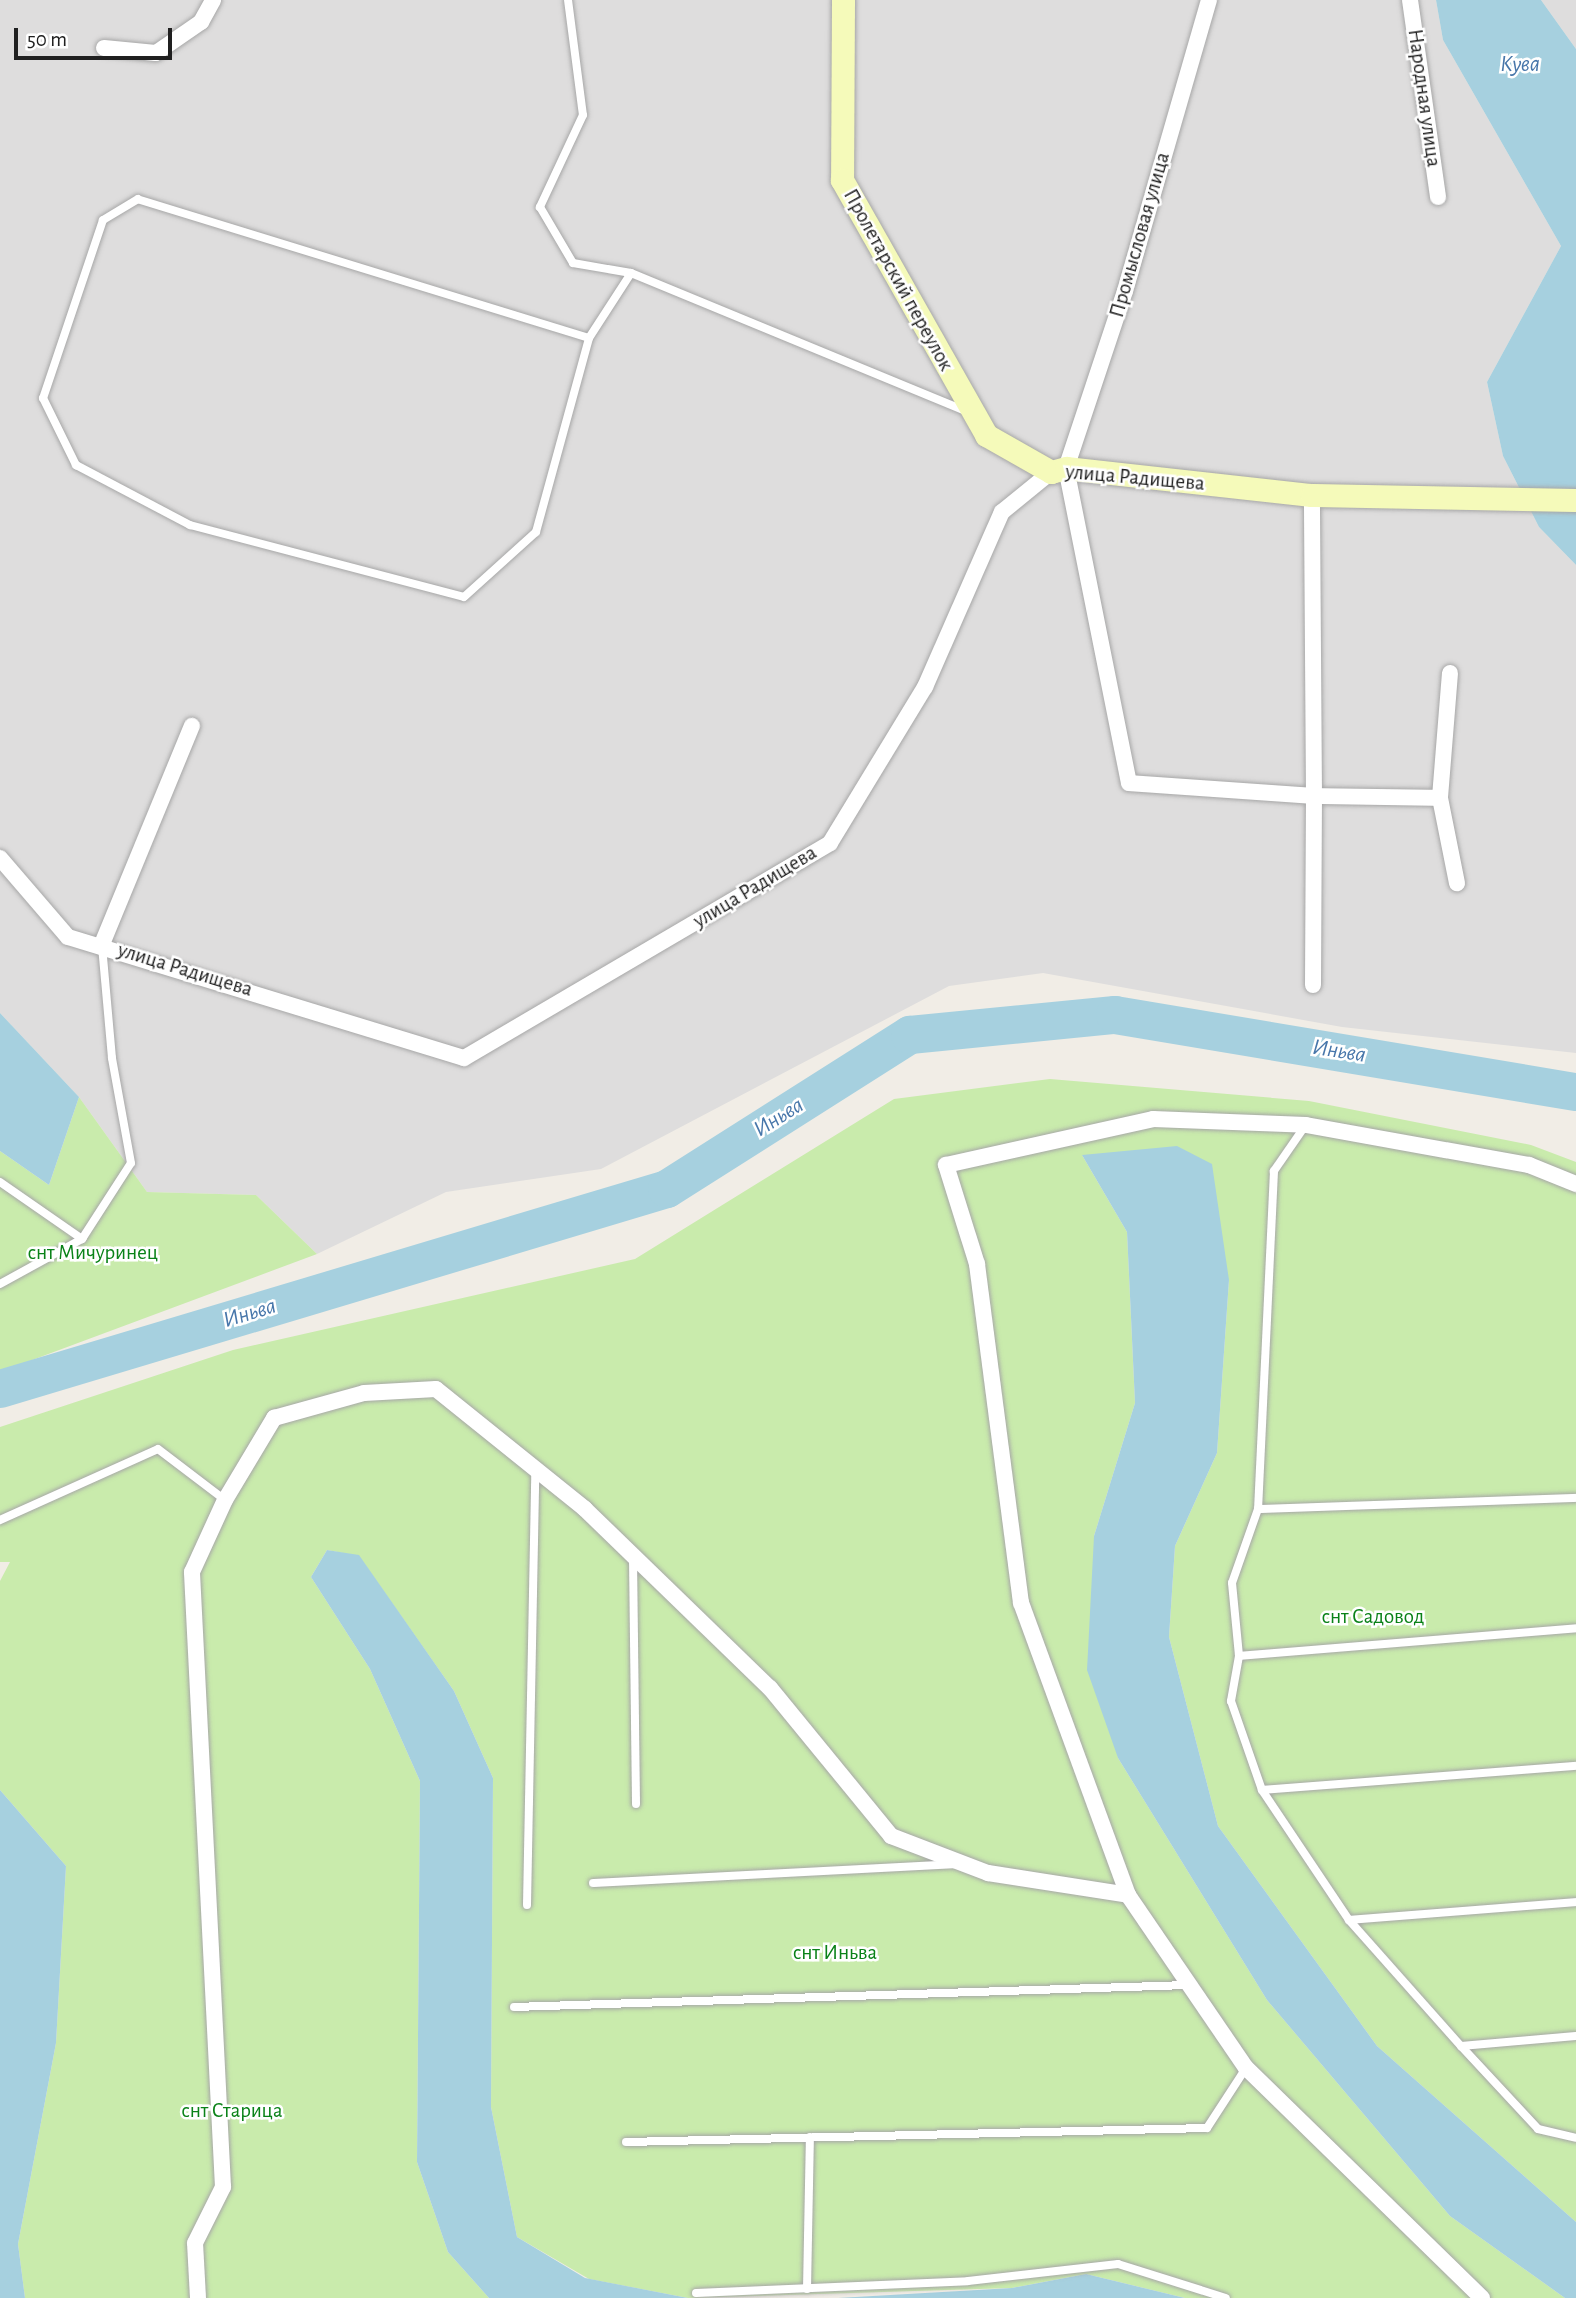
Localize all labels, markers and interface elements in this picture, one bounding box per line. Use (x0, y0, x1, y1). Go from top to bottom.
scale bar (18, 14, 175, 58)
street label: Народная улица (1402, 27, 1446, 169)
text: 50 m (27, 29, 67, 50)
water label: Кува (1500, 51, 1540, 79)
street label: Промысловая улица (1104, 149, 1176, 321)
street label: Пролетарский переулок (838, 185, 958, 375)
street label: улица Радищева (1064, 459, 1206, 497)
street label: улица Радищева (689, 840, 821, 934)
street label: улица Радищева (115, 938, 255, 1002)
water label: Иньва (1310, 1034, 1368, 1070)
water label: Иньва (749, 1092, 809, 1144)
park label: снт Мичуринец (28, 1240, 158, 1266)
water label: Иньва (220, 1293, 280, 1335)
park label: снт Садовод (1322, 1604, 1424, 1630)
park label: снт Иньва (793, 1940, 877, 1966)
park label: снт Старица (181, 2098, 283, 2124)

